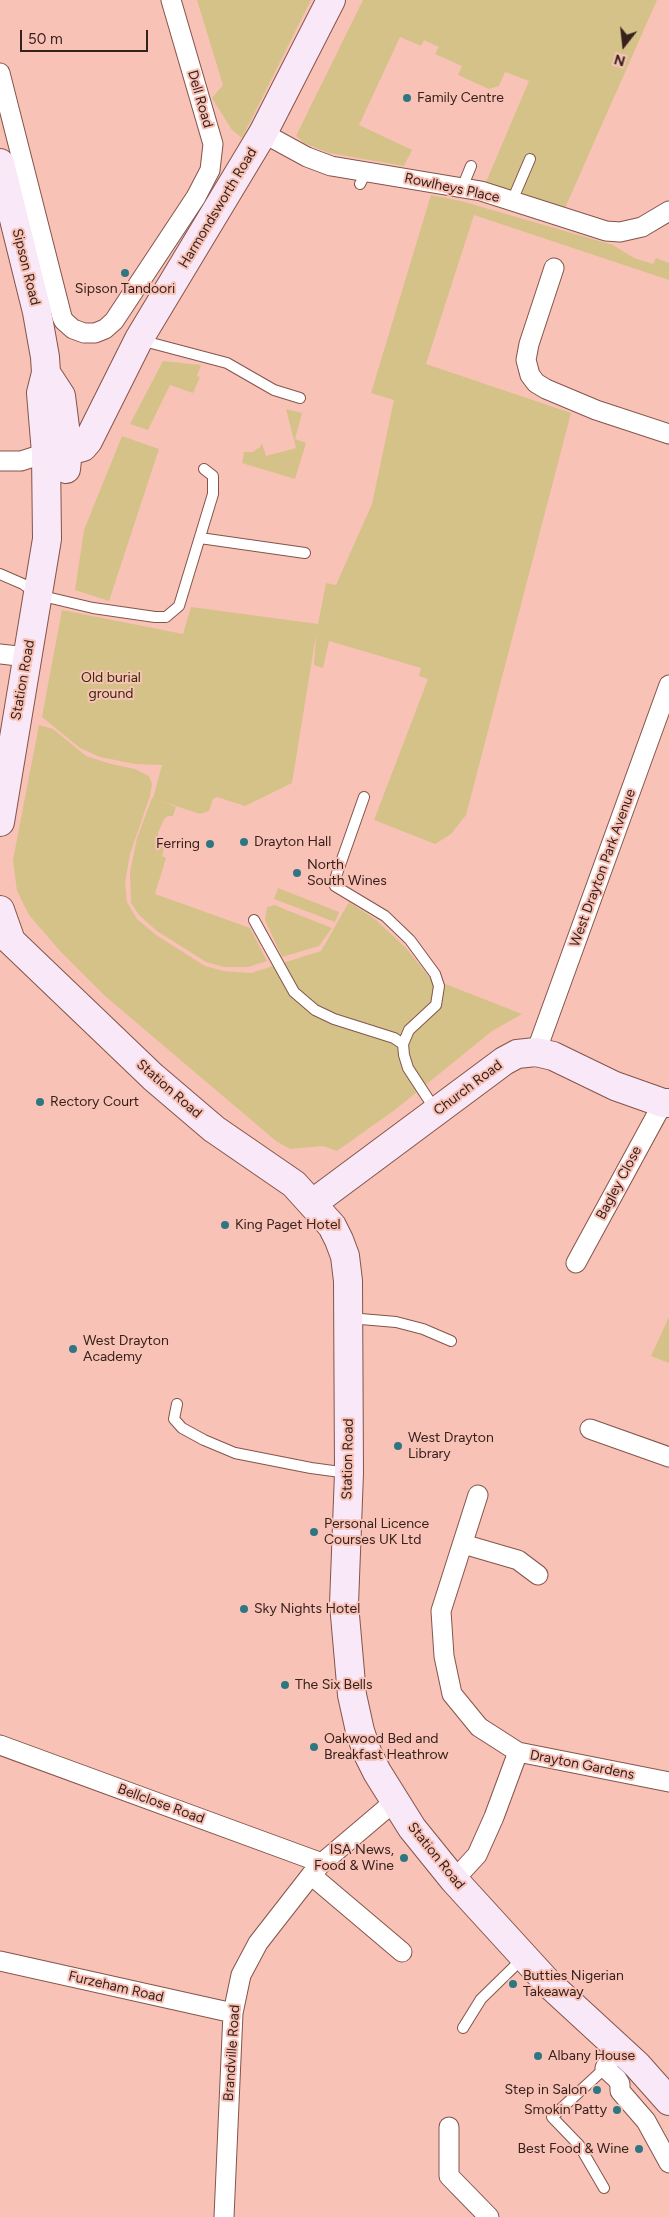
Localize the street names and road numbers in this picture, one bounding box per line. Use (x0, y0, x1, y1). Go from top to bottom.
street label: Dell Road (184, 68, 216, 130)
street label: Harmondsworth Road (175, 145, 261, 271)
street label: Rowlheys Place (403, 170, 501, 206)
street label: Sipson Road (8, 227, 44, 307)
street label: Station Road (8, 639, 38, 721)
street label: West Drayton Park Avenue (567, 787, 639, 949)
street label: Station Road (133, 1056, 205, 1122)
street label: Church Road (430, 1057, 506, 1119)
street label: Bagley Close (593, 1143, 645, 1223)
street label: Station Road (339, 1418, 357, 1500)
street label: Drayton Gardens (528, 1747, 636, 1783)
street label: Bellclose Road (115, 1781, 207, 1827)
street label: Station Road (404, 1819, 468, 1893)
street label: Furzeham Road (67, 1968, 165, 2006)
street label: Brandville Road (220, 2004, 244, 2102)

